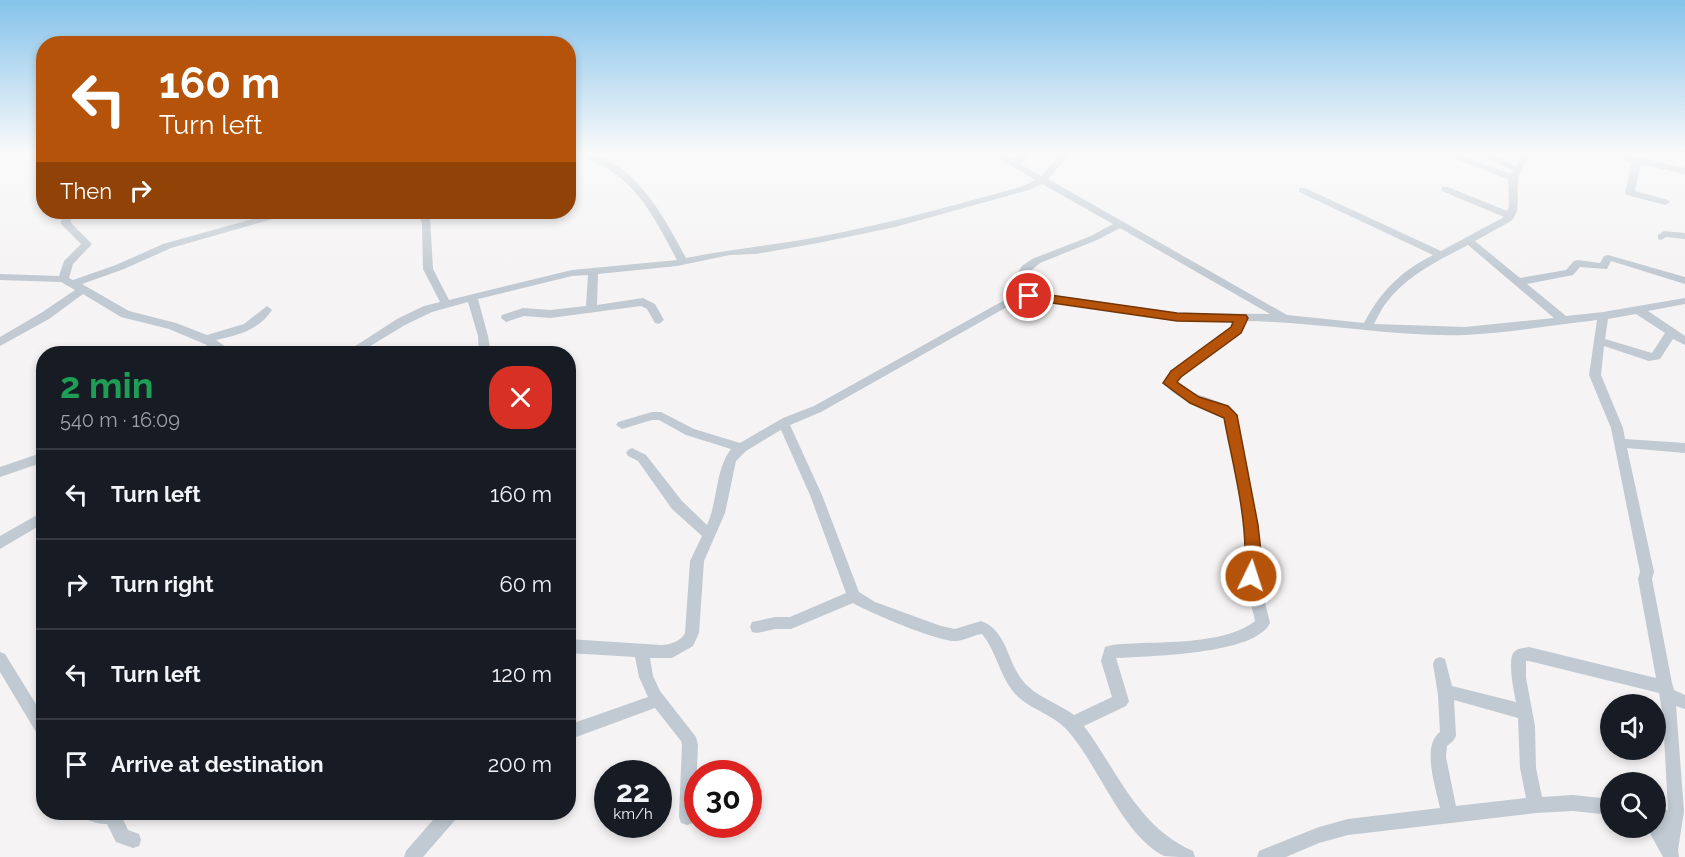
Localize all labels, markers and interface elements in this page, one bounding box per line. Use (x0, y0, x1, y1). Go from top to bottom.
text: 160 m (159, 59, 280, 108)
icon: left (60, 60, 138, 138)
text: Turn left (159, 109, 262, 140)
icon: right (124, 174, 157, 207)
text: Then (60, 178, 112, 204)
pin (1003, 270, 1054, 321)
icon: arrive (1012, 279, 1045, 312)
text: 2 min (60, 364, 153, 406)
button: close (489, 366, 552, 429)
text: 540 m · 16:09 (60, 408, 180, 432)
icon: left (60, 478, 93, 511)
text: Turn left (111, 481, 201, 507)
text: 160 m (490, 481, 552, 507)
position arrow (1219, 544, 1283, 608)
icon: right (60, 568, 93, 601)
text: Turn right (111, 571, 214, 597)
text: 60 m (499, 571, 552, 597)
icon: left (60, 658, 93, 691)
text: Turn left (111, 661, 201, 687)
text: 120 m (492, 661, 552, 687)
map controls (1600, 694, 1666, 838)
button: sound (1600, 694, 1666, 760)
icon: arrive (60, 748, 93, 781)
text: Arrive at destination (111, 751, 324, 777)
text: 200 m (488, 751, 552, 777)
speed limit sign: 30 (684, 760, 762, 838)
button: search (1600, 772, 1666, 838)
text: 22 (616, 774, 650, 809)
text: km/h (613, 805, 653, 823)

